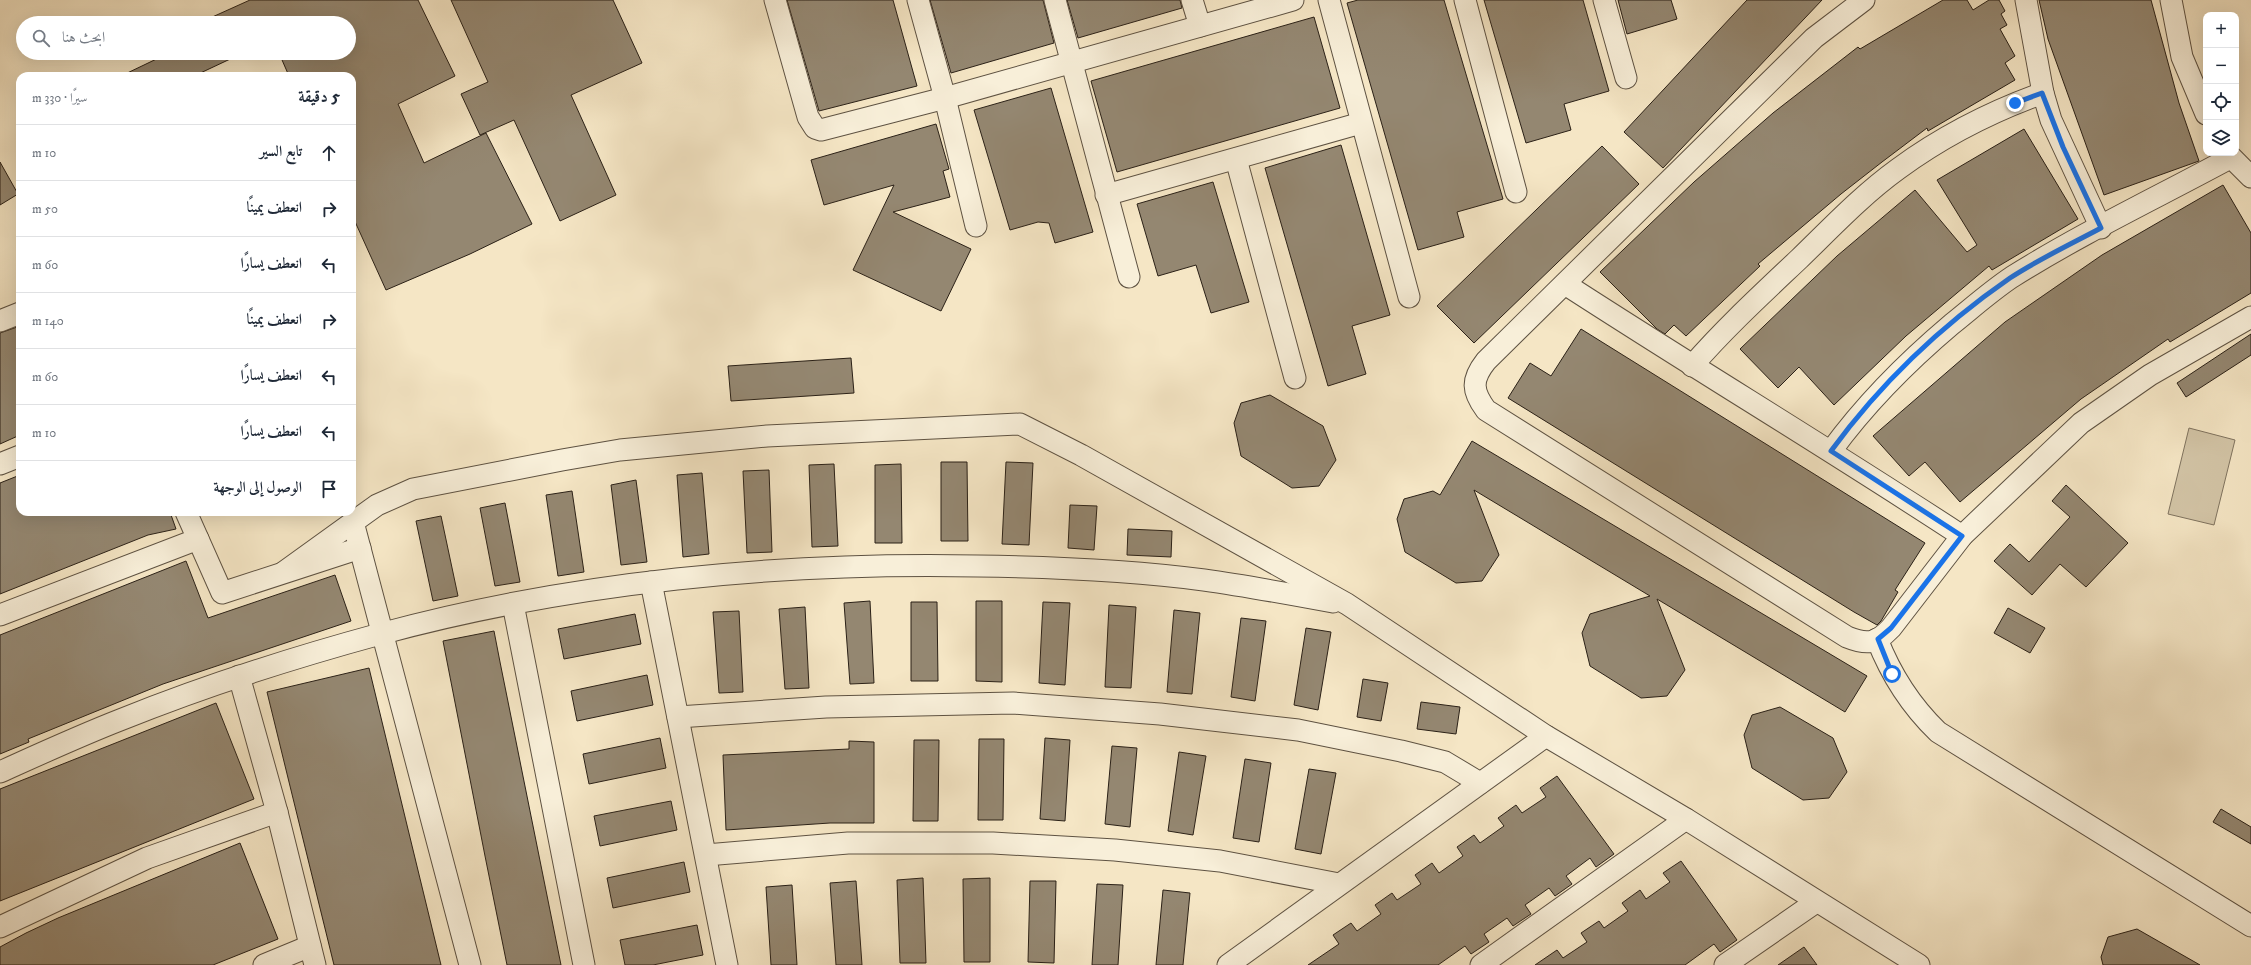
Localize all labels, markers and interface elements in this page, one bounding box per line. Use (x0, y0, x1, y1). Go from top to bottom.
map controls (2203, 12, 2239, 156)
button: + (2203, 12, 2239, 48)
search box (16, 16, 356, 60)
icon: search (30, 27, 52, 49)
text: ابحث هنا (62, 28, 105, 47)
button: − (2203, 48, 2239, 84)
button: locate (2203, 84, 2239, 120)
text: 5 دقيقة (298, 86, 340, 108)
text: سيرًا · 330 m (32, 90, 87, 106)
route end (2006, 94, 2024, 112)
button: layers (2203, 120, 2239, 156)
text: تابع السير (260, 142, 302, 161)
icon: ahead (318, 142, 340, 164)
text: 10 m (32, 145, 56, 161)
text: انعطف يمينًا (247, 198, 302, 217)
icon: right (318, 198, 340, 220)
text: 50 m (32, 201, 58, 217)
text: انعطف يسارًا (241, 254, 302, 273)
icon: left (318, 254, 340, 276)
text: 60 m (32, 257, 58, 273)
text: انعطف يمينًا (247, 310, 302, 329)
icon: right (318, 310, 340, 332)
text: 140 m (32, 313, 64, 329)
text: انعطف يسارًا (241, 366, 302, 385)
icon: left (318, 366, 340, 388)
text: 60 m (32, 369, 58, 385)
text: انعطف يسارًا (241, 422, 302, 441)
icon: left (318, 422, 340, 444)
text: 10 m (32, 425, 56, 441)
text: الوصول إلى الوجهة (213, 478, 302, 497)
icon: arrive (318, 478, 340, 500)
route start (1883, 665, 1901, 683)

